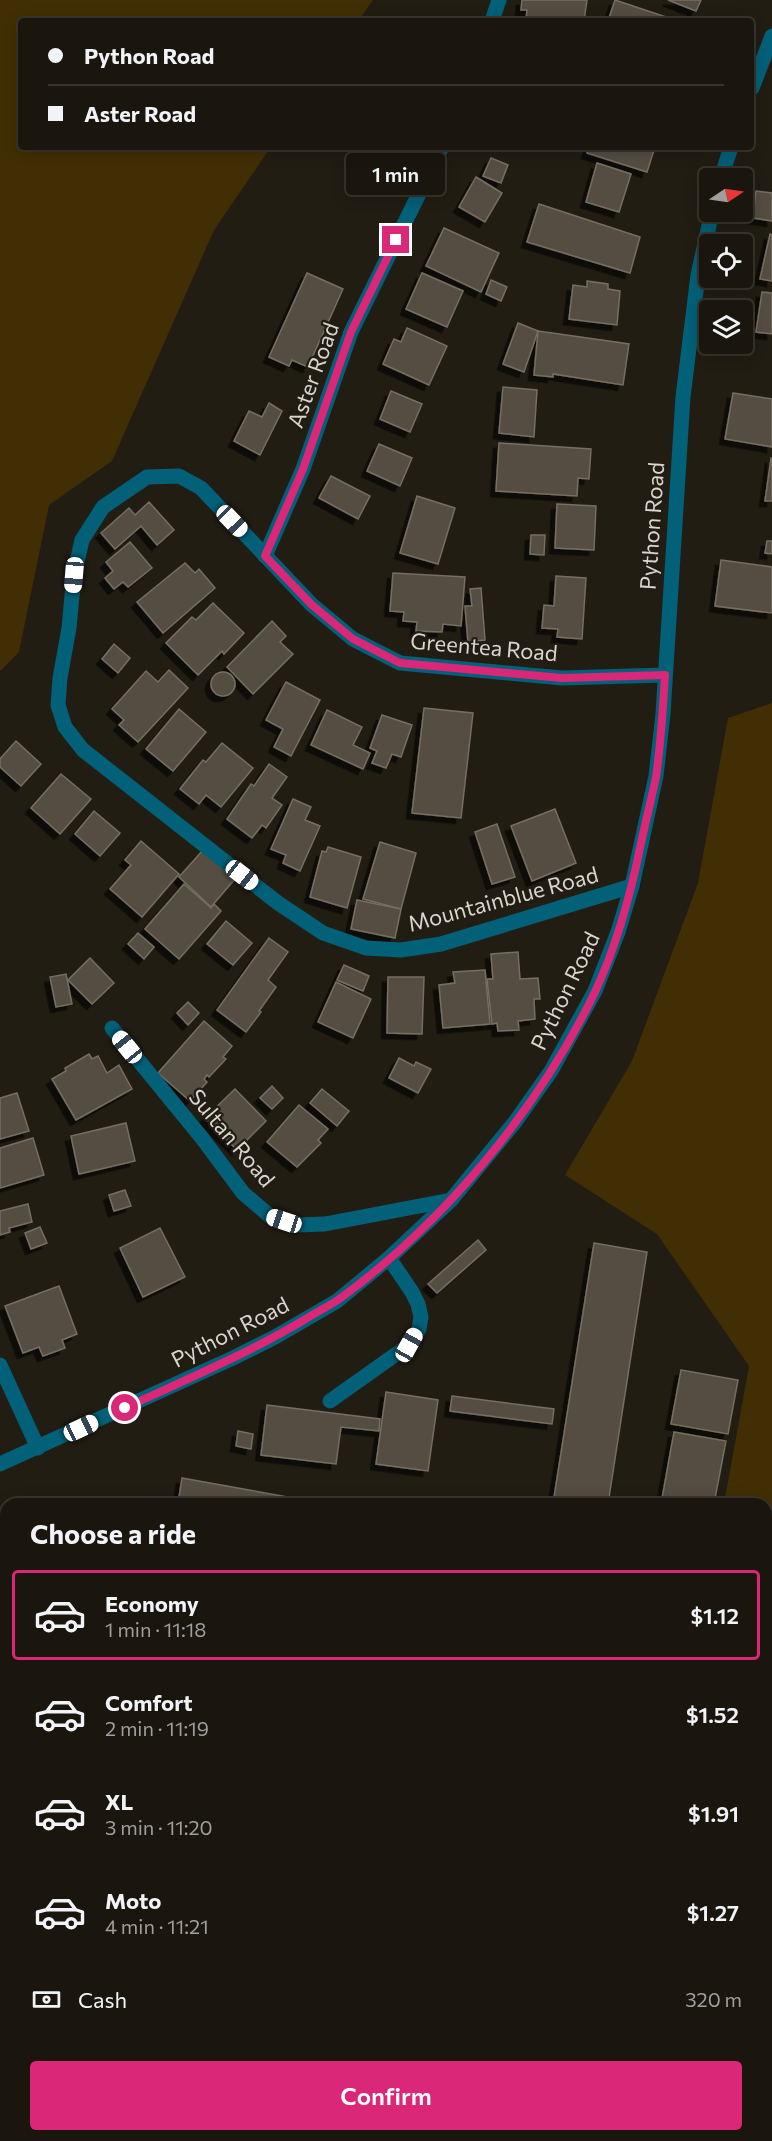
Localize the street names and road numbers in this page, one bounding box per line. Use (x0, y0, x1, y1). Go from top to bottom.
street label: Aster Road (281, 319, 344, 431)
street label: Python Road (634, 461, 669, 591)
street label: Greentea Road (409, 627, 559, 666)
street label: Mountainblue Road (405, 860, 601, 937)
street label: Python Road (524, 927, 605, 1054)
street label: Sultan Road (184, 1083, 281, 1192)
street label: Python Road (167, 1290, 293, 1373)

